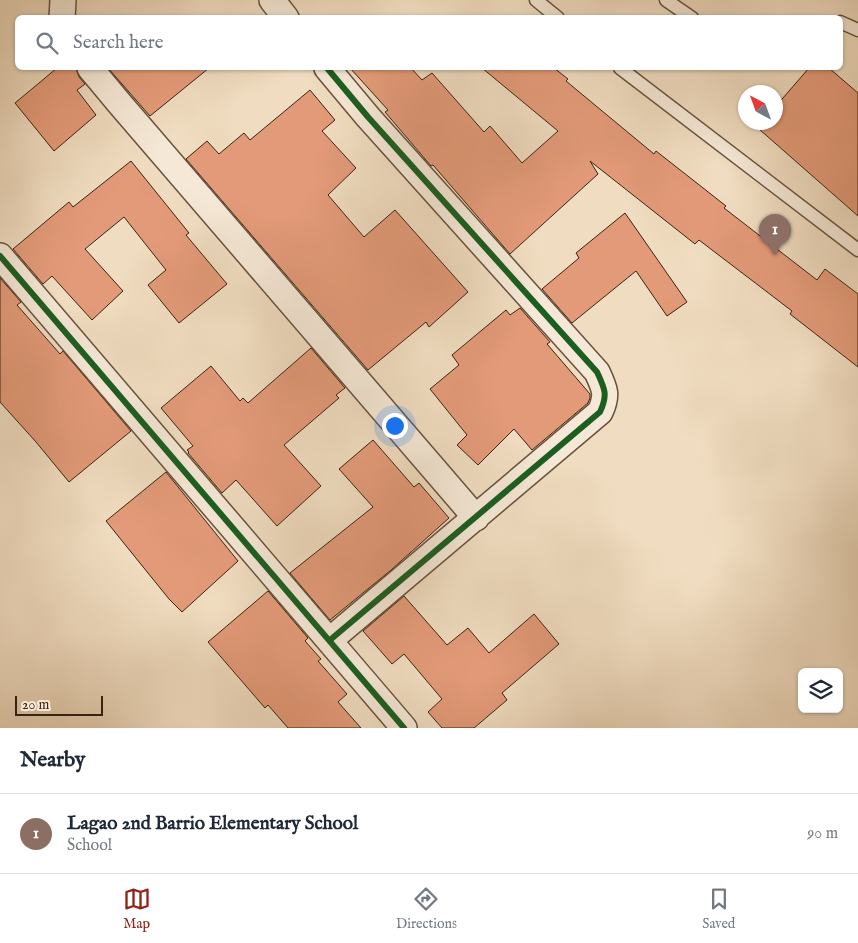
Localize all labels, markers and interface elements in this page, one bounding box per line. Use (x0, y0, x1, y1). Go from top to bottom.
search box (15, 15, 843, 70)
icon: search (33, 29, 61, 57)
text: Search here (73, 31, 164, 55)
north arrow (738, 85, 783, 130)
pin: 1 (759, 214, 791, 255)
your location (382, 413, 408, 439)
map controls (798, 668, 843, 713)
button: layers (798, 668, 843, 713)
scale bar (15, 693, 102, 716)
text: 20 m (22, 696, 49, 714)
text: Nearby (20, 747, 85, 774)
text: Lagao 2nd Barrio Elementary School (67, 812, 358, 836)
text: 1 (33, 824, 39, 844)
text: 90 m (807, 824, 838, 844)
text: School (67, 836, 112, 856)
tab: Map (123, 885, 151, 933)
tab: Directions (396, 885, 457, 933)
tab: Saved (702, 885, 735, 933)

